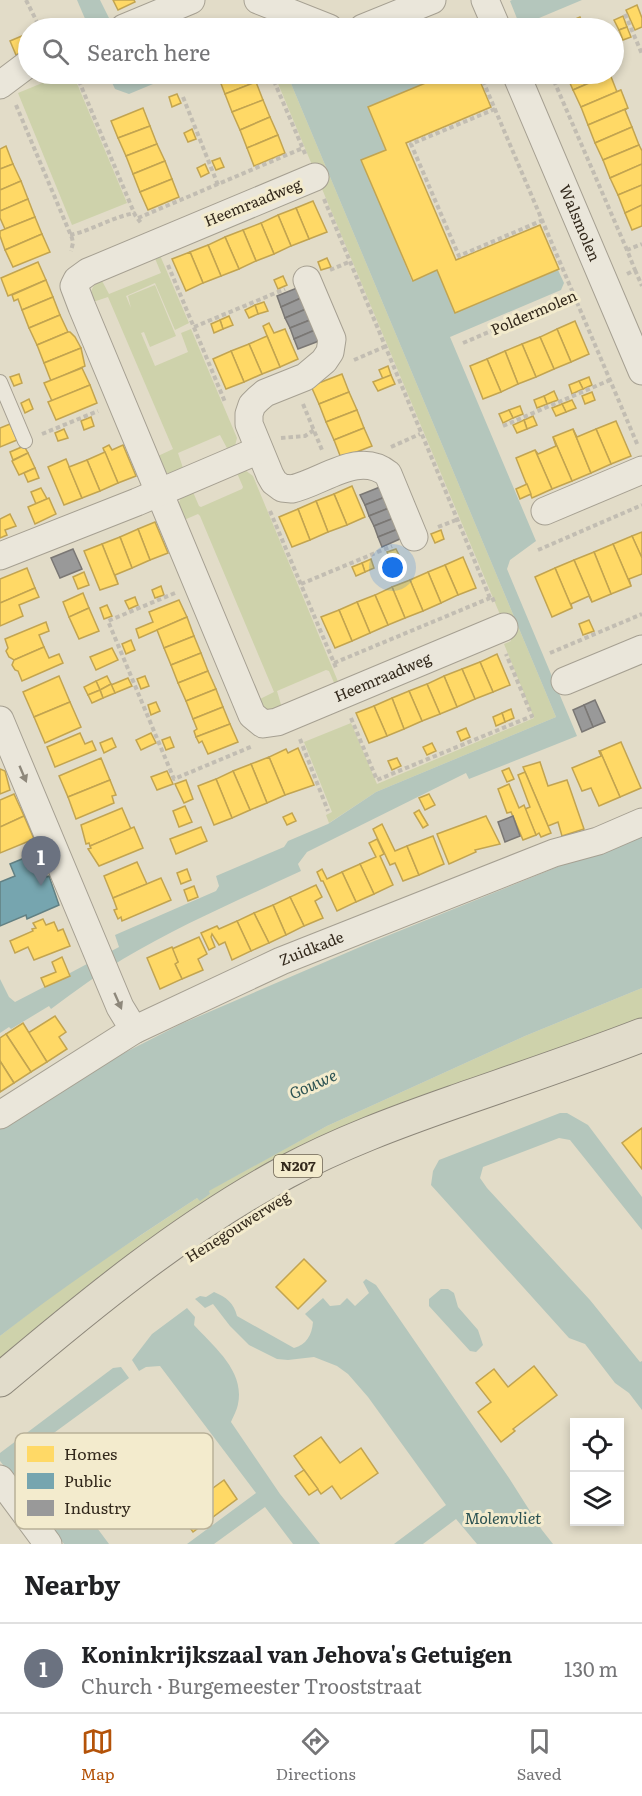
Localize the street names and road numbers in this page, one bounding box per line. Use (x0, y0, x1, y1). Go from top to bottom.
street label: Heemraadweg (200, 171, 305, 232)
street label: Walsmolen (554, 181, 607, 265)
street label: Poldermolen (487, 283, 580, 340)
street label: Heemraadweg (330, 646, 435, 707)
street label: Zuidkade (276, 924, 347, 971)
road number: N207 (274, 1155, 322, 1177)
street label: Henegouwerweg (180, 1184, 295, 1267)

